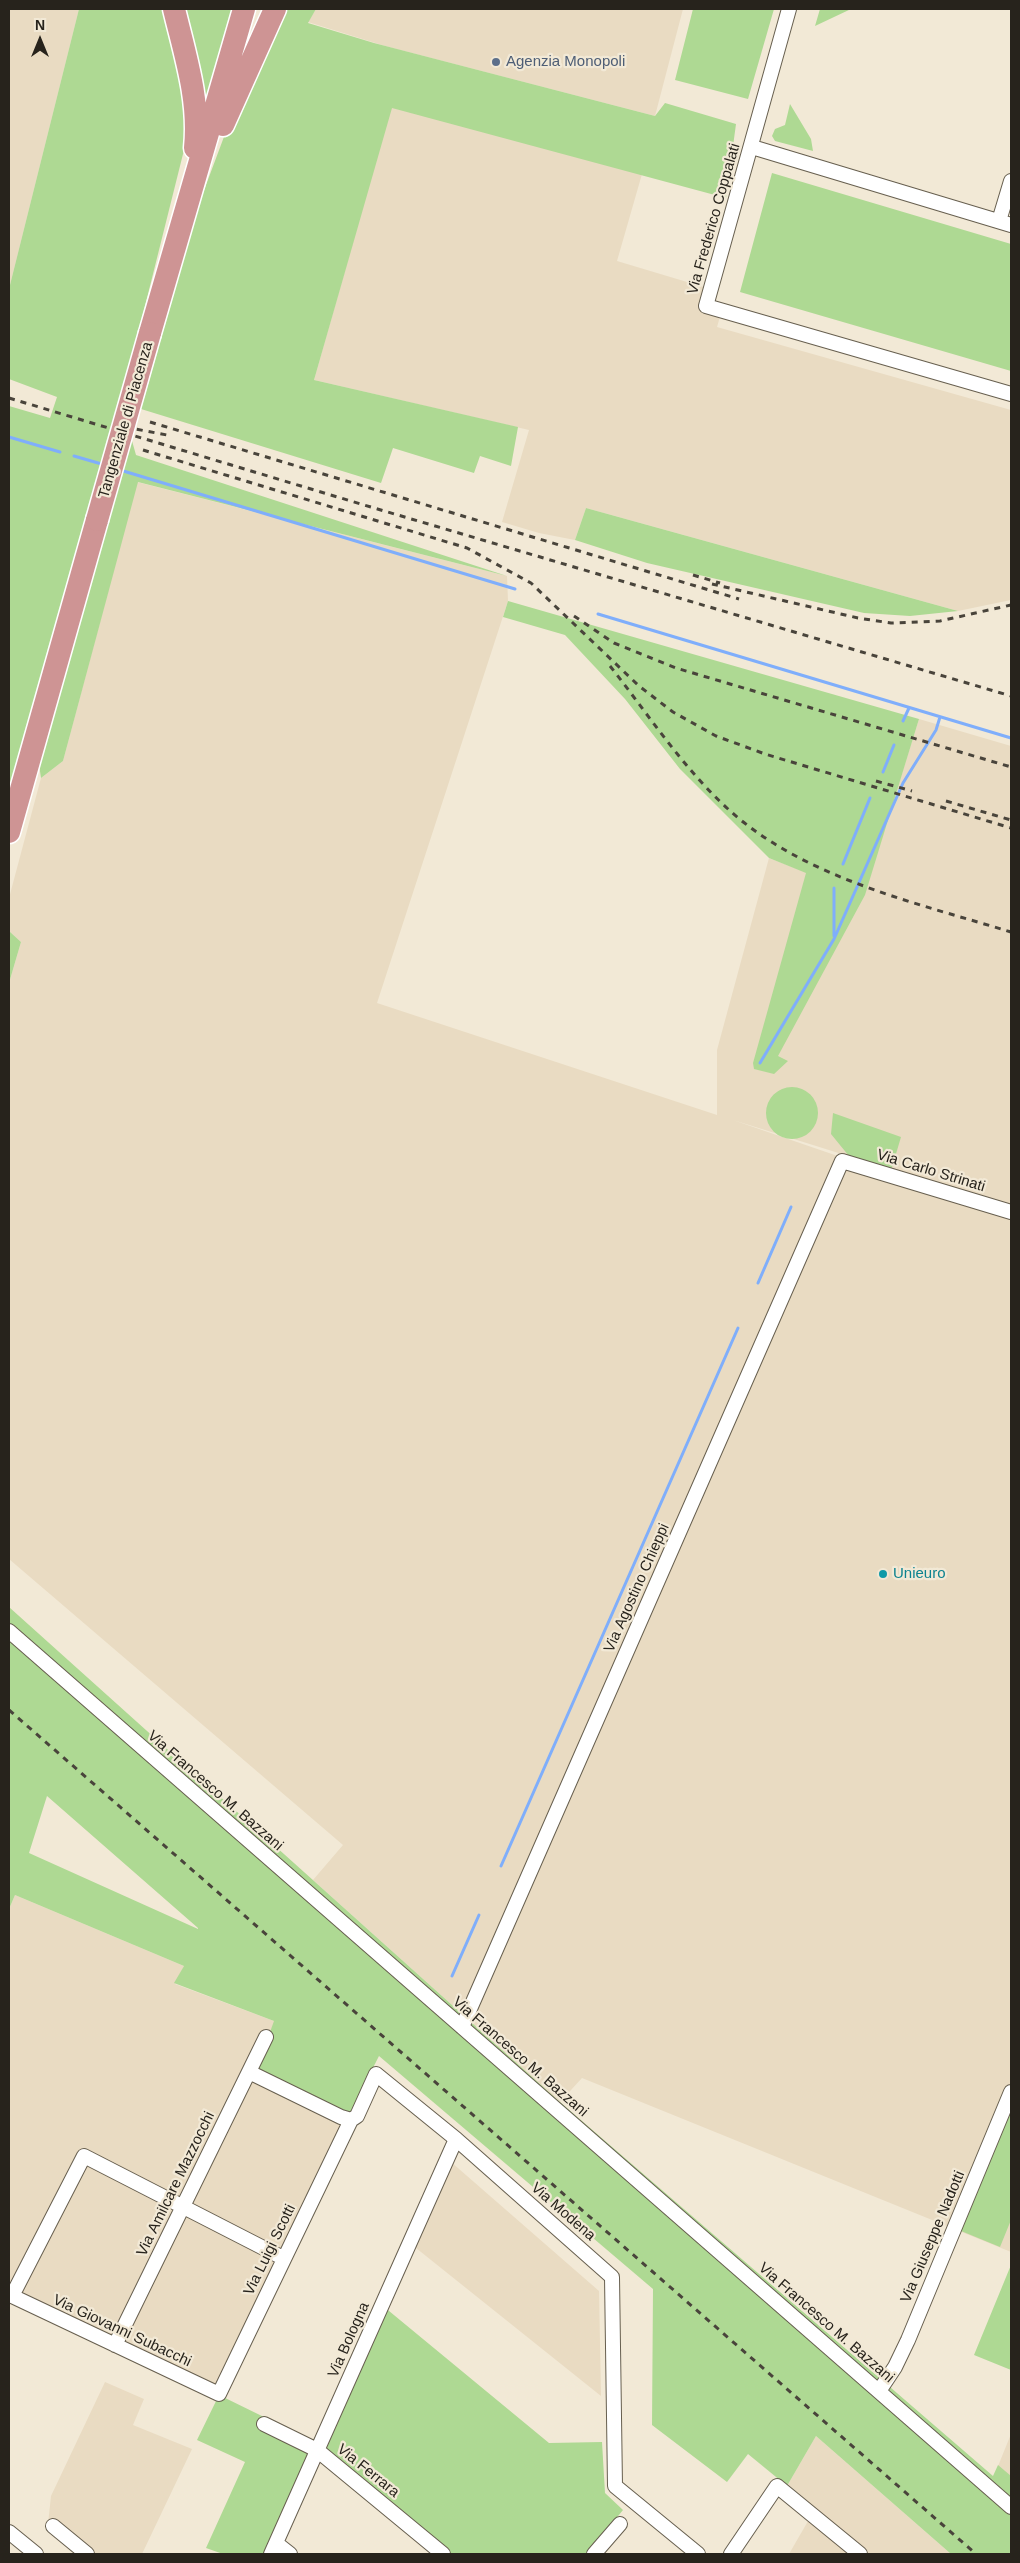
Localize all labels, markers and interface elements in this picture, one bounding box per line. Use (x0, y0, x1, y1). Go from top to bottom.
north arrow (15, 15, 65, 65)
text: N (35, 17, 45, 33)
place label: Agenzia Monopoli (506, 53, 625, 71)
marker: Agenzia Monopoli (490, 56, 502, 68)
street label: Via Frederico Coppalati (684, 141, 744, 297)
street label: Tangenziale di Piacenza (95, 340, 157, 500)
street label: Via Carlo Strinati (875, 1146, 987, 1196)
street label: Via Agostino Chieppi (601, 1521, 673, 1655)
place label: Unieuro (893, 1565, 946, 1583)
marker: Unieuro (877, 1568, 889, 1580)
street label: Via Francesco M. Bazzani (143, 1727, 287, 1855)
street label: Via Francesco M. Bazzani (448, 1993, 592, 2121)
street label: Via Amilcare Mazzocchi (133, 2109, 219, 2259)
street label: Via Giuseppe Nadotti (897, 2168, 969, 2306)
street label: Via Modena (527, 2179, 599, 2245)
street label: Via Luigi Scotti (240, 2202, 300, 2298)
street label: Via Francesco M. Bazzani (754, 2259, 898, 2387)
street label: Via Giovanni Subacchi (50, 2291, 194, 2371)
street label: Via Bologna (324, 2300, 374, 2380)
street label: Via Ferrara (333, 2440, 403, 2502)

